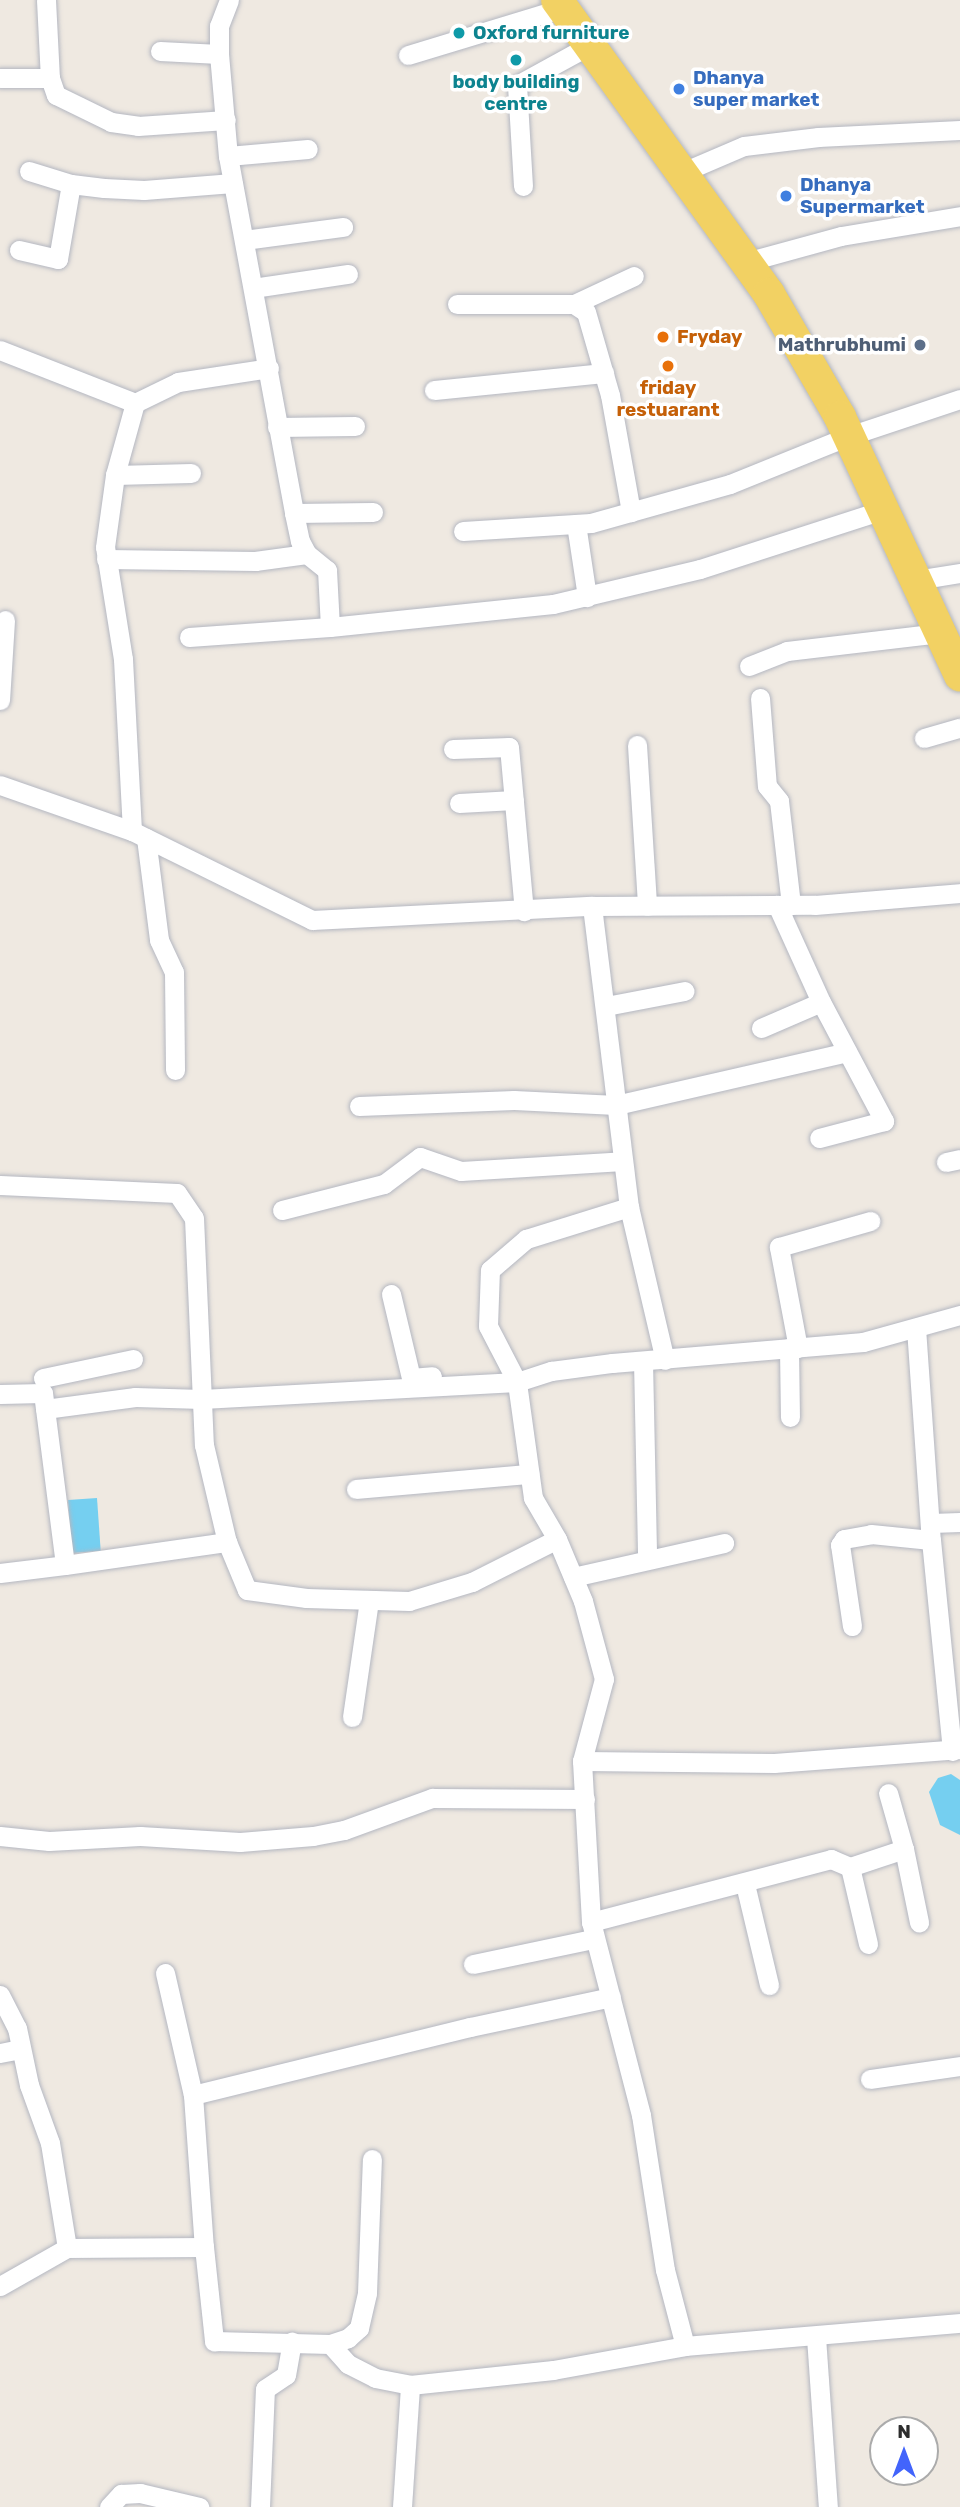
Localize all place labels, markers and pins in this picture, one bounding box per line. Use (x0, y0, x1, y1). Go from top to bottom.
place label: Oxford furniture (473, 22, 630, 44)
marker: Oxford furniture (451, 25, 467, 41)
marker: body building centre (508, 52, 524, 68)
place label: Dhanya super market (693, 67, 820, 111)
place label: body building centre (452, 71, 580, 115)
marker: Dhanya super market (671, 81, 687, 97)
place label: Dhanya Supermarket (800, 174, 925, 218)
marker: Dhanya Supermarket (778, 188, 794, 204)
place label: Fryday (677, 326, 742, 348)
marker: Fryday (655, 329, 671, 345)
place label: Mathrubhumi (778, 334, 906, 356)
marker: Mathrubhumi (912, 337, 928, 353)
marker: friday restuarant (660, 358, 676, 374)
place label: friday restuarant (616, 377, 720, 421)

